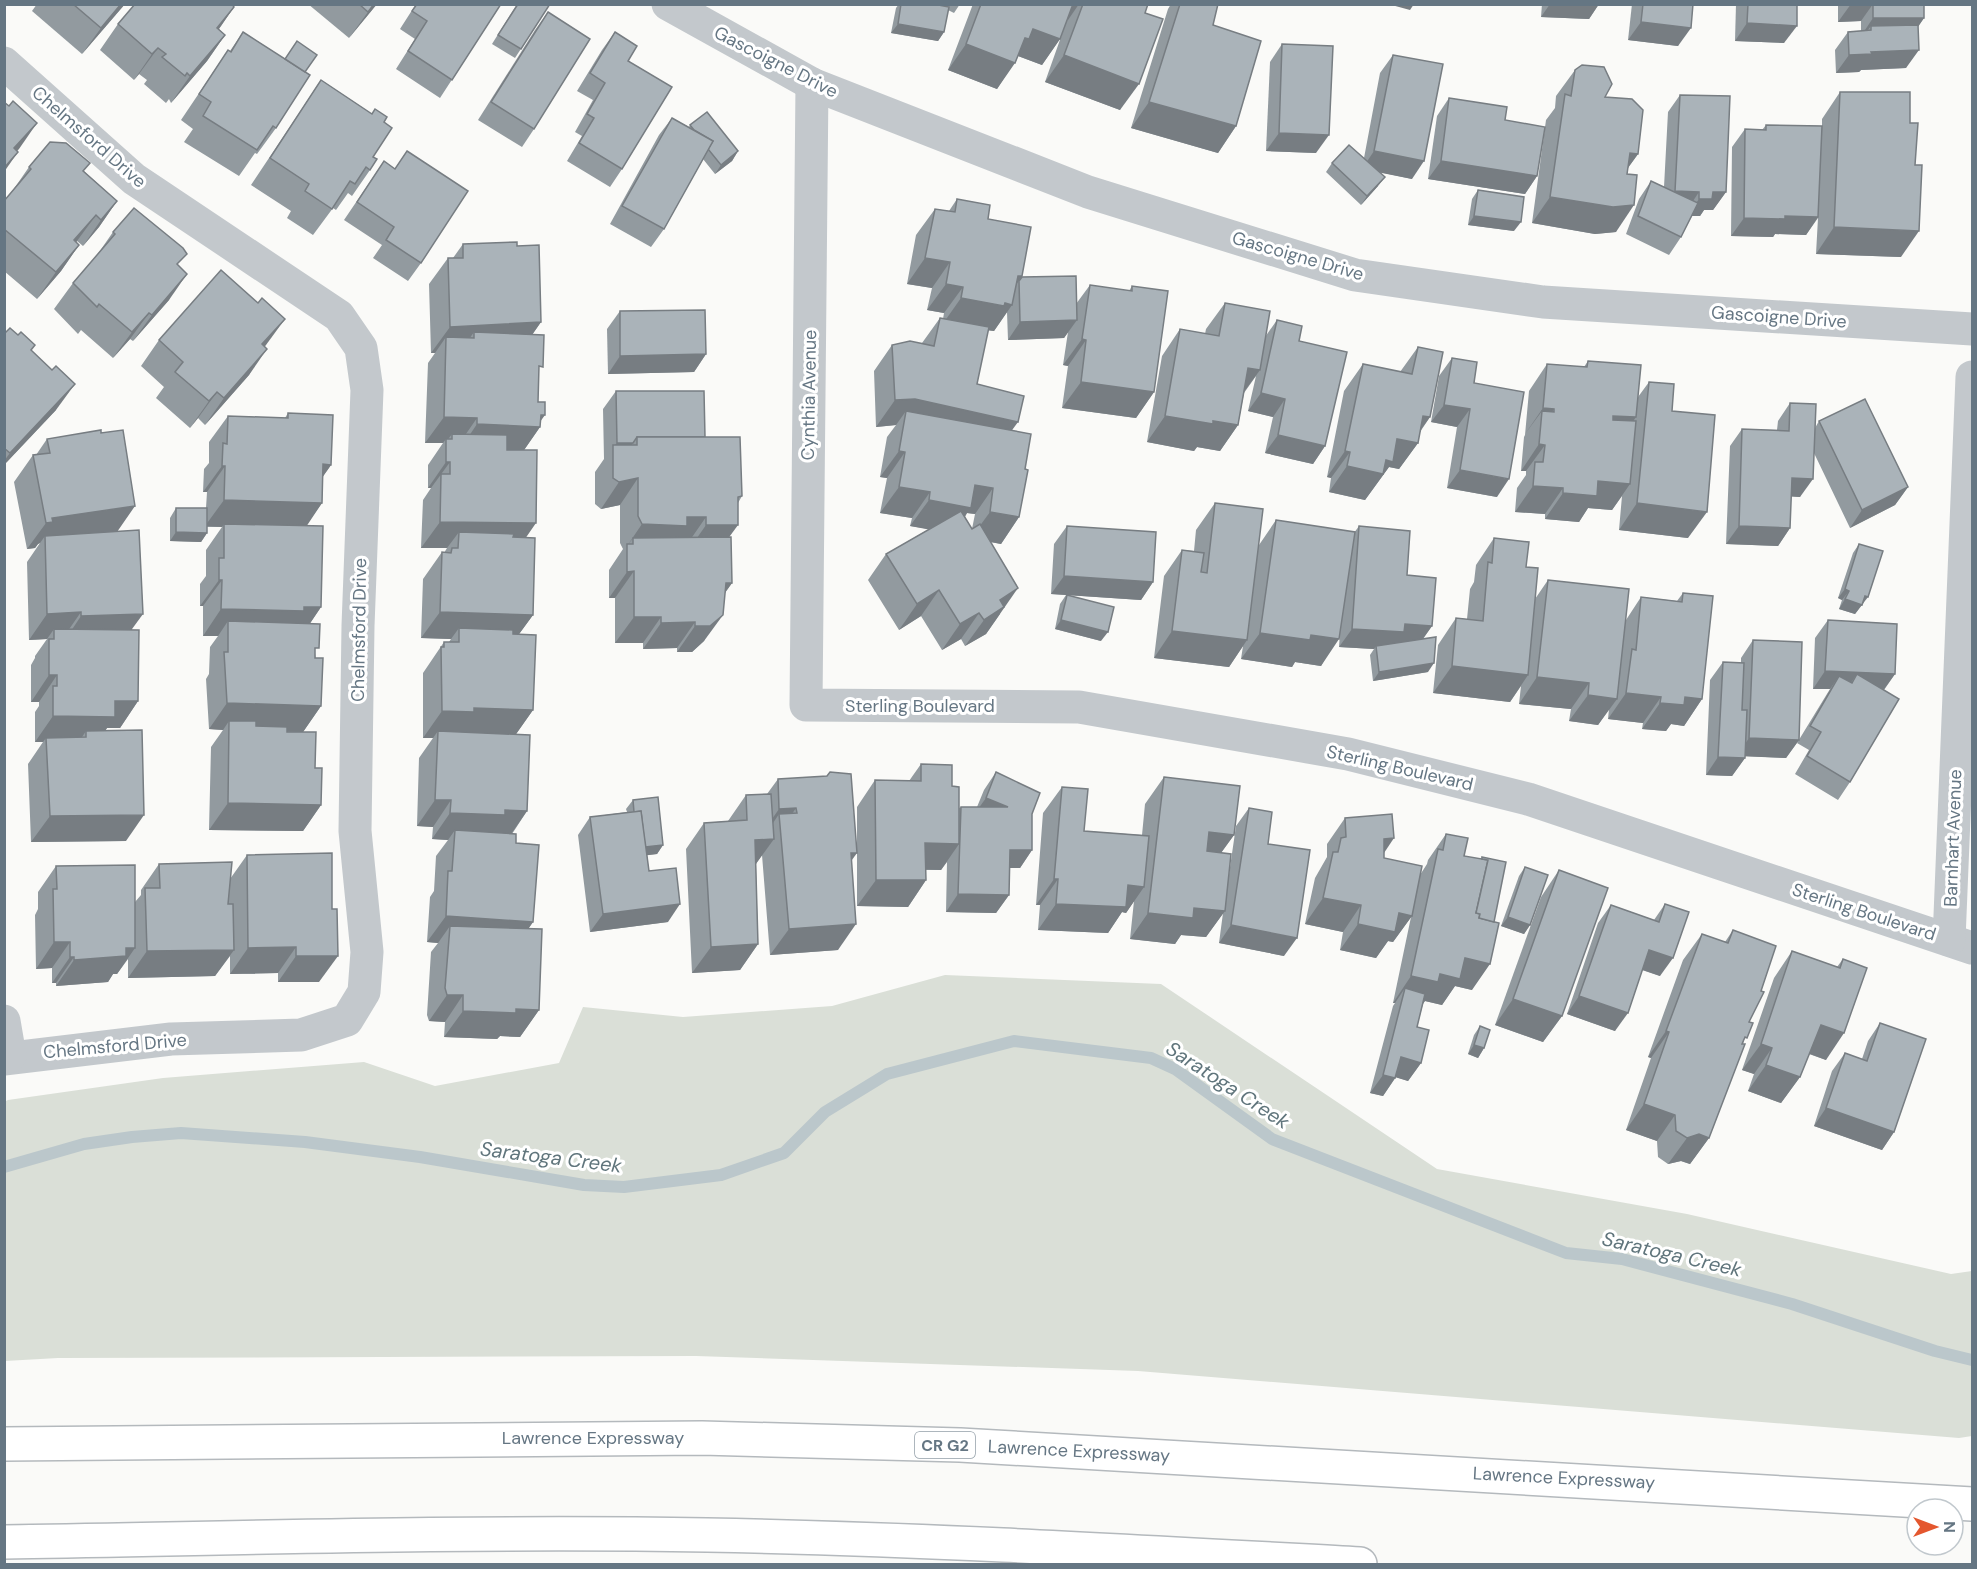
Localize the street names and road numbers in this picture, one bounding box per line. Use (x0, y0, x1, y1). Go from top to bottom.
street label: Gascoigne Drive (710, 20, 842, 104)
street label: Chelmsford Drive (27, 81, 151, 193)
street label: Gascoigne Drive (1229, 226, 1367, 286)
street label: Gascoigne Drive (1710, 300, 1848, 334)
street label: Cynthia Avenue (796, 329, 822, 461)
street label: Chelmsford Drive (346, 558, 372, 702)
street label: Sterling Boulevard (845, 694, 995, 718)
street label: Sterling Boulevard (1324, 739, 1476, 797)
street label: Barnhart Avenue (1939, 769, 1967, 907)
street label: Sterling Boulevard (1789, 877, 1939, 947)
street label: Chelmsford Drive (42, 1028, 188, 1064)
street label: Lawrence Expressway (502, 1426, 684, 1450)
road number: CR G2 (915, 1432, 975, 1458)
street label: Lawrence Expressway (987, 1434, 1171, 1468)
street label: Lawrence Expressway (1472, 1461, 1656, 1495)

